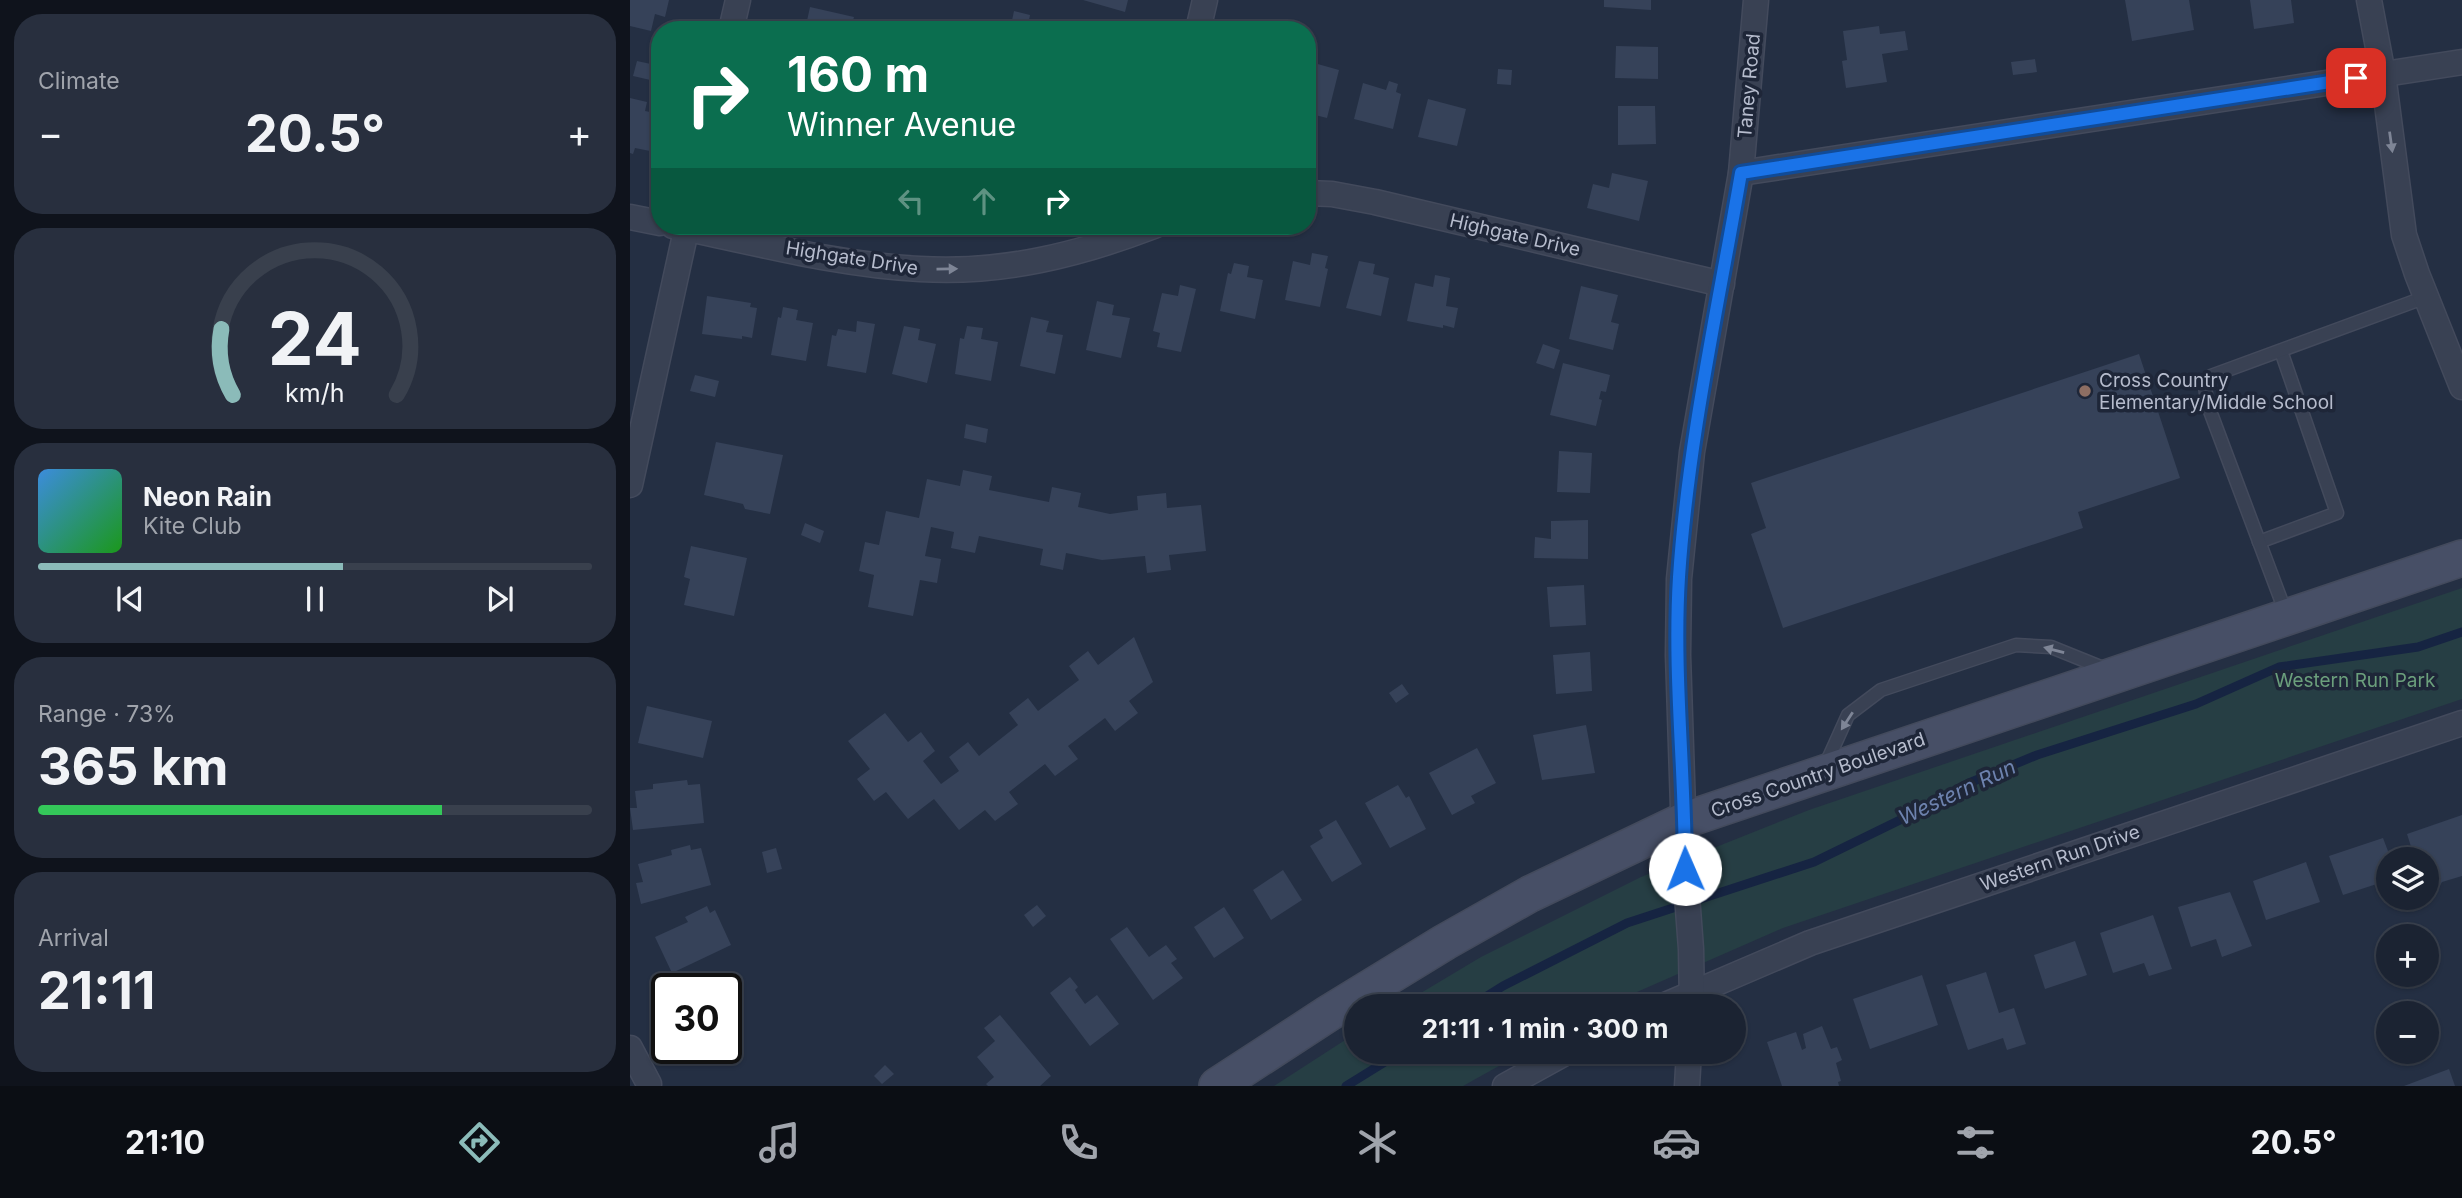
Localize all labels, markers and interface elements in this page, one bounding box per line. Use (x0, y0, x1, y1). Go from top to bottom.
street label: Taney Road (1733, 33, 1765, 139)
text: 160 m (787, 45, 929, 104)
pin (2326, 48, 2386, 108)
icon: right (672, 49, 763, 140)
icon: arrive (2337, 59, 2375, 97)
text: Climate (38, 67, 120, 95)
text: 20.5° (245, 102, 385, 165)
text: Winner Avenue (787, 105, 1016, 144)
text: − (38, 110, 63, 156)
text: + (567, 110, 592, 156)
one-way arrow (2386, 131, 2397, 153)
icon: left (892, 182, 930, 220)
icon: ahead (965, 182, 1003, 220)
icon: right (1038, 182, 1076, 220)
street label: Highgate Drive (1447, 209, 1583, 261)
street label: Highgate Drive (784, 236, 920, 280)
one-way arrow (937, 263, 959, 275)
text: 24 (268, 294, 362, 383)
place label: Cross Country Elementary/Middle School (2099, 369, 2334, 414)
text: km/h (285, 377, 345, 407)
marker: Cross Country Elementary/Middle School (2077, 383, 2093, 399)
text: Neon Rain (143, 481, 272, 512)
text: Kite Club (143, 512, 242, 540)
icon: previous (111, 580, 149, 618)
icon: pause (296, 580, 334, 618)
icon: next (481, 580, 519, 618)
one-way arrow (2043, 644, 2065, 655)
park label: Western Run Park (2275, 669, 2436, 692)
text: Range · 73% (38, 700, 176, 728)
one-way arrow (1841, 711, 1854, 731)
street label: Cross Country Boulevard (1708, 727, 1928, 823)
text: 365 km (38, 735, 229, 798)
water label: Western Run (1894, 754, 2020, 830)
street label: Western Run Drive (1977, 820, 2143, 896)
position arrow (1648, 832, 1722, 906)
map controls (2376, 847, 2439, 1064)
button: layers (2376, 847, 2439, 910)
text: Arrival (38, 924, 109, 952)
button: + (2376, 924, 2439, 987)
text: 21:11 (38, 959, 155, 1022)
speed limit sign: 30 (651, 973, 742, 1064)
button: − (2376, 1001, 2439, 1064)
text: 21:11 · 1 min · 300 m (1422, 1013, 1668, 1044)
icon: directions (455, 1118, 504, 1167)
icon: music (755, 1118, 804, 1167)
icon: phone (1054, 1118, 1103, 1167)
icon: climate (1353, 1118, 1402, 1167)
icon: car (1652, 1118, 1701, 1167)
icon: filters (1951, 1118, 2000, 1167)
text: 21:10 (125, 1123, 205, 1162)
text: 20.5° (2251, 1123, 2337, 1162)

